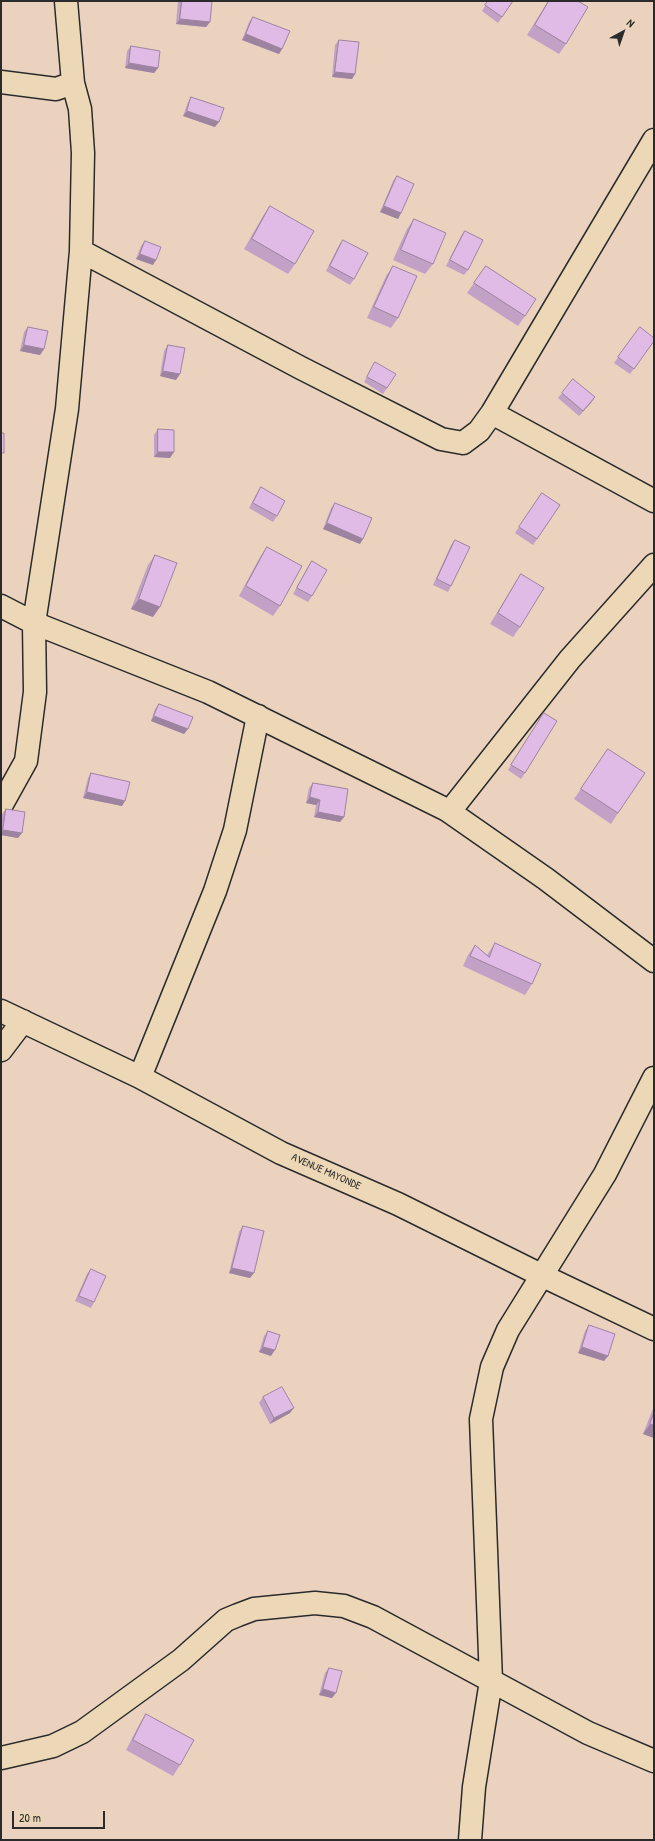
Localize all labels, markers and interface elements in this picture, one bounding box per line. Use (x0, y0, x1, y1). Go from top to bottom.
north arrow (603, 12, 643, 52)
text: N (624, 16, 637, 30)
street label: AVENUE MAYONDE (289, 1151, 363, 1193)
scale bar (14, 1803, 107, 1829)
text: 20 m (19, 1809, 41, 1826)

